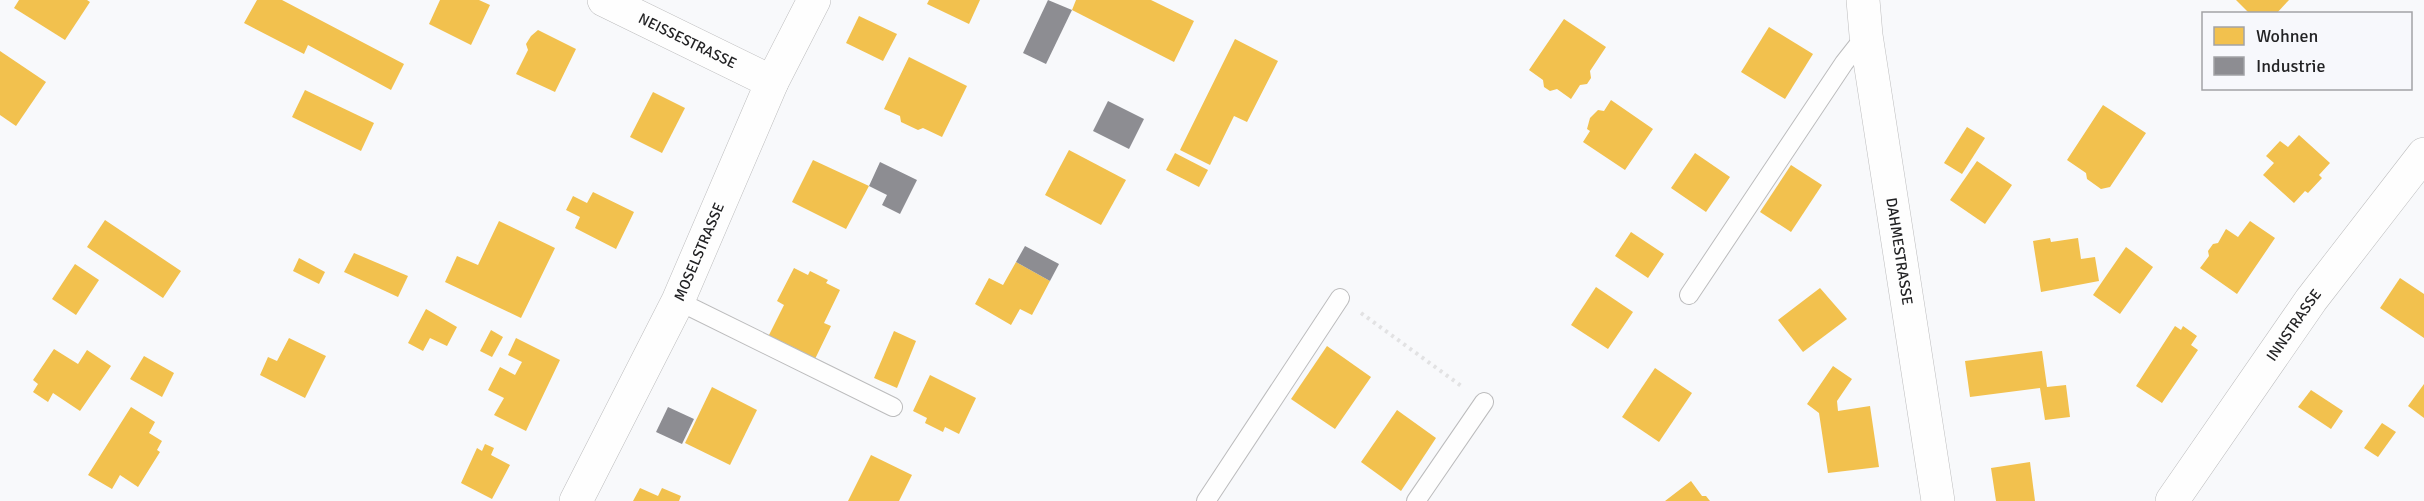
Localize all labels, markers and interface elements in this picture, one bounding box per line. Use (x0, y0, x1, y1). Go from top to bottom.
street label: NEISSESTRASSE (636, 9, 740, 72)
legend (2202, 12, 2412, 90)
text: Wohnen (2256, 25, 2318, 47)
text: Industrie (2256, 55, 2326, 77)
street label: DAHMESTRASSE (1882, 196, 1917, 306)
street label: MOSELSTRASSE (670, 200, 728, 304)
street label: INNSTRASSE (2263, 285, 2325, 364)

